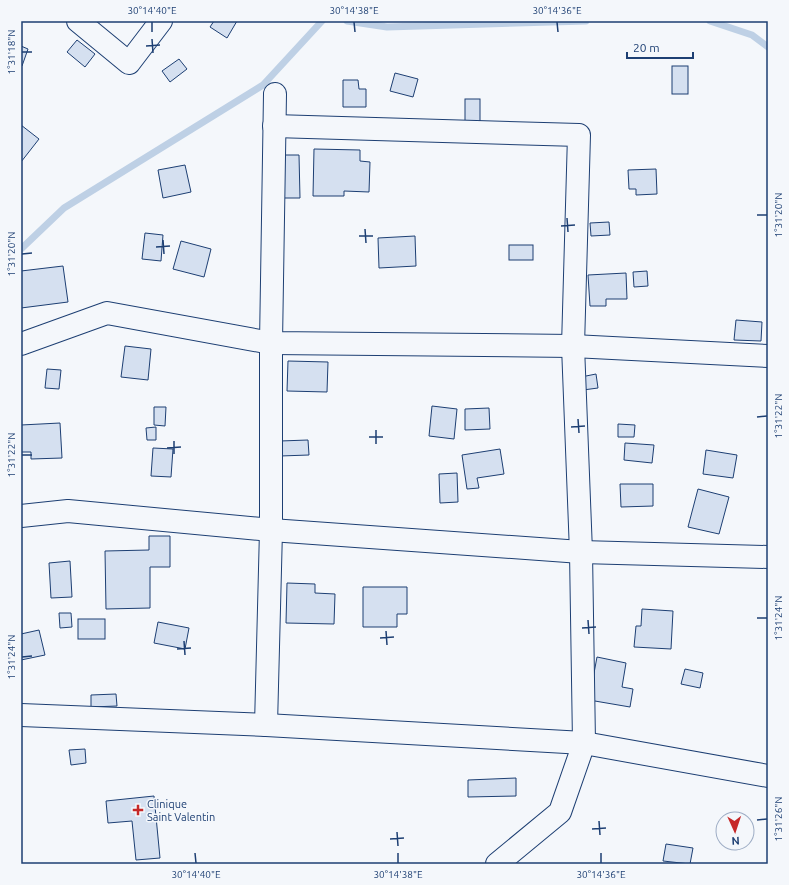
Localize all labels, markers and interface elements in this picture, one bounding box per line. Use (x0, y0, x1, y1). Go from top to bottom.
text: 30°14'40"E (127, 5, 177, 16)
text: 30°14'38"E (329, 5, 379, 16)
text: 30°14'36"E (532, 5, 582, 16)
text: 1°31'18"N (6, 30, 17, 74)
scale bar (627, 34, 693, 60)
text: 20 m (633, 41, 660, 54)
text: 1°31'20"N (773, 193, 784, 237)
text: 1°31'20"N (6, 232, 17, 276)
text: 1°31'22"N (773, 394, 784, 438)
text: 1°31'22"N (6, 433, 17, 477)
text: 1°31'24"N (773, 596, 784, 640)
text: 1°31'24"N (6, 635, 17, 679)
text: 1°31'26"N (773, 797, 784, 841)
place label: Clinique Saint Valentin (147, 798, 215, 823)
marker: Clinique Saint Valentin (132, 804, 144, 816)
north arrow (715, 811, 755, 851)
text: N (731, 835, 740, 847)
text: 30°14'40"E (171, 869, 221, 880)
text: 30°14'38"E (373, 869, 423, 880)
text: 30°14'36"E (576, 869, 626, 880)

